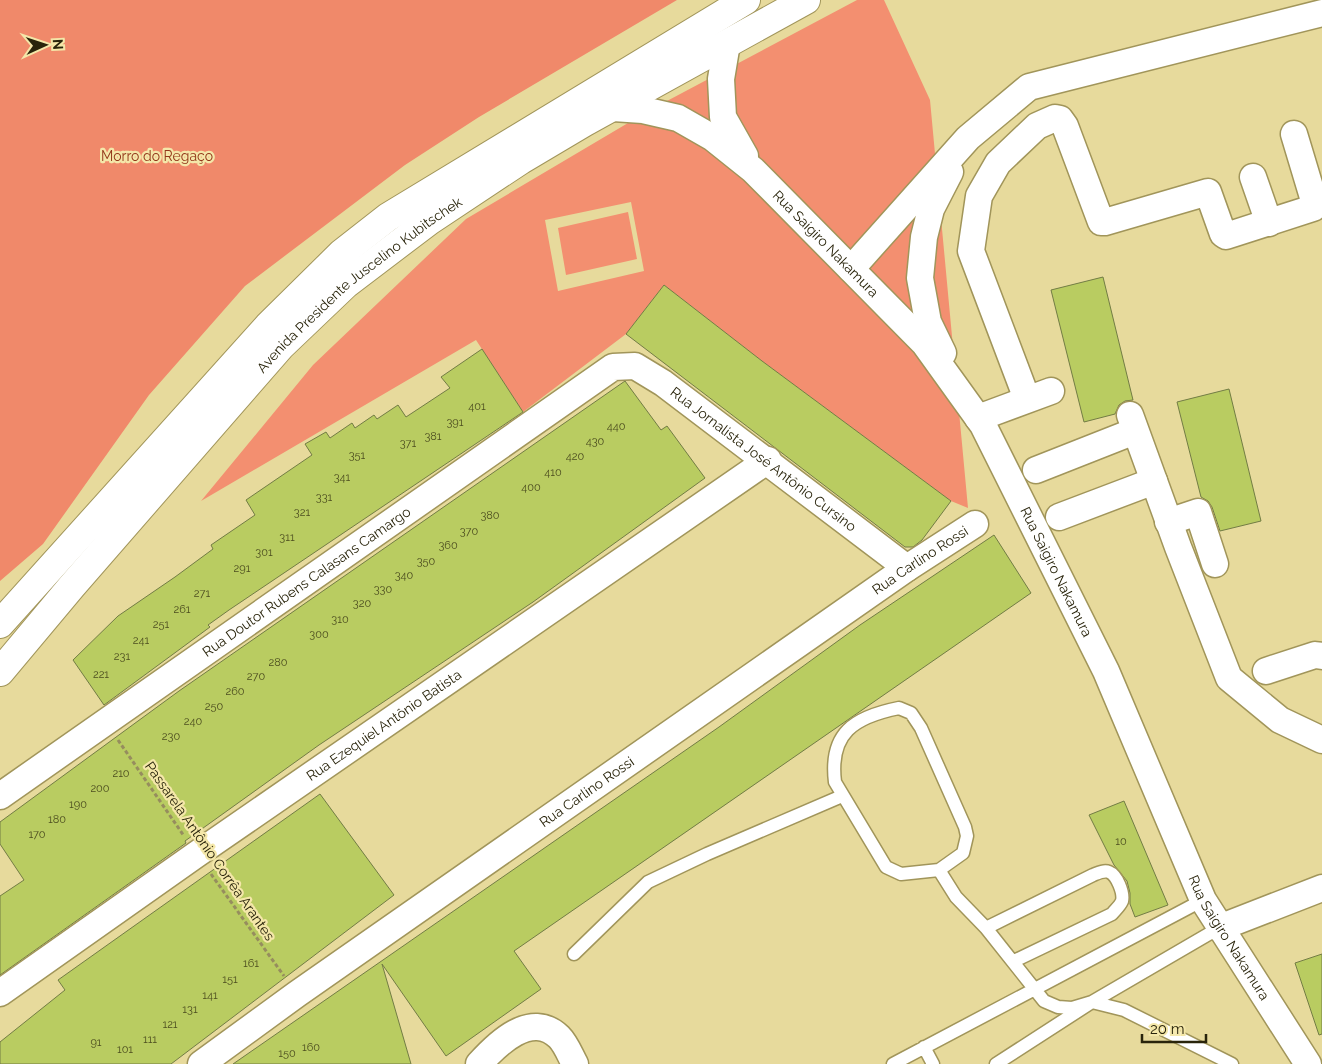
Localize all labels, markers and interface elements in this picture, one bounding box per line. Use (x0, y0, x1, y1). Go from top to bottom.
north arrow (20, 20, 70, 70)
text: N (50, 39, 66, 50)
park label: Morro do Regaço (101, 148, 213, 164)
street label: Rua Saigiro Nakamura (770, 187, 882, 300)
street label: Avenida Presidente Juscelino Kubitschek (254, 193, 465, 376)
street label: Rua Jornalista José Antônio Cursino (667, 384, 860, 535)
house number: 401 (468, 400, 486, 413)
house number: 391 (446, 416, 464, 429)
house number: 440 (607, 420, 626, 433)
house number: 381 (424, 430, 442, 443)
house number: 430 (586, 435, 605, 448)
house number: 371 (400, 437, 416, 450)
house number: 351 (349, 449, 366, 462)
house number: 420 (566, 450, 584, 463)
house number: 410 (544, 466, 562, 479)
house number: 341 (334, 471, 351, 484)
house number: 400 (521, 481, 541, 494)
house number: 331 (316, 491, 333, 504)
street label: Rua Doutor Rubens Calasans Camargo (199, 503, 414, 660)
street label: Rua Saigiro Nakamura (1017, 504, 1096, 640)
house number: 321 (294, 506, 310, 519)
house number: 380 (480, 509, 500, 522)
street label: Rua Carlino Rossi (869, 523, 971, 598)
house number: 370 (460, 525, 478, 538)
house number: 311 (279, 531, 295, 544)
house number: 360 (438, 539, 458, 552)
house number: 301 (255, 546, 273, 559)
house number: 350 (417, 555, 436, 568)
house number: 291 (234, 562, 251, 575)
house number: 340 (395, 569, 414, 582)
house number: 330 (374, 583, 393, 596)
house number: 271 (194, 587, 210, 600)
house number: 320 (353, 597, 371, 610)
house number: 261 (173, 603, 191, 616)
house number: 310 (331, 613, 349, 626)
house number: 251 (153, 618, 170, 631)
house number: 300 (309, 628, 329, 641)
house number: 241 (133, 634, 150, 647)
house number: 231 (114, 650, 130, 663)
house number: 280 (269, 656, 288, 669)
street label: Rua Ezequiel Antônio Batista (303, 666, 464, 784)
house number: 221 (93, 668, 109, 681)
house number: 270 (247, 670, 265, 683)
house number: 260 (225, 685, 245, 698)
house number: 250 (205, 700, 223, 713)
house number: 240 (184, 715, 202, 728)
house number: 230 (162, 730, 180, 743)
street label: Rua Carlino Rossi (536, 753, 637, 830)
street label: Passarela Antônio Corrêa Arantes (142, 759, 278, 944)
house number: 210 (112, 767, 130, 780)
house number: 200 (90, 782, 110, 795)
house number: 190 (69, 798, 87, 811)
house number: 180 (48, 813, 66, 826)
house number: 170 (28, 828, 46, 841)
house number: 10 (1115, 835, 1127, 848)
street label: Rua Saigiro Nakamura (1185, 873, 1273, 1003)
house number: 161 (243, 957, 259, 970)
house number: 151 (222, 973, 238, 986)
house number: 141 (202, 989, 218, 1002)
house number: 131 (182, 1003, 198, 1016)
scale bar (1142, 1012, 1206, 1044)
house number: 121 (162, 1018, 178, 1031)
text: 20 m (1150, 1020, 1185, 1038)
house number: 111 (143, 1033, 157, 1046)
house number: 91 (90, 1036, 102, 1049)
house number: 160 (302, 1041, 320, 1054)
house number: 101 (117, 1043, 133, 1056)
house number: 150 (278, 1047, 296, 1060)

